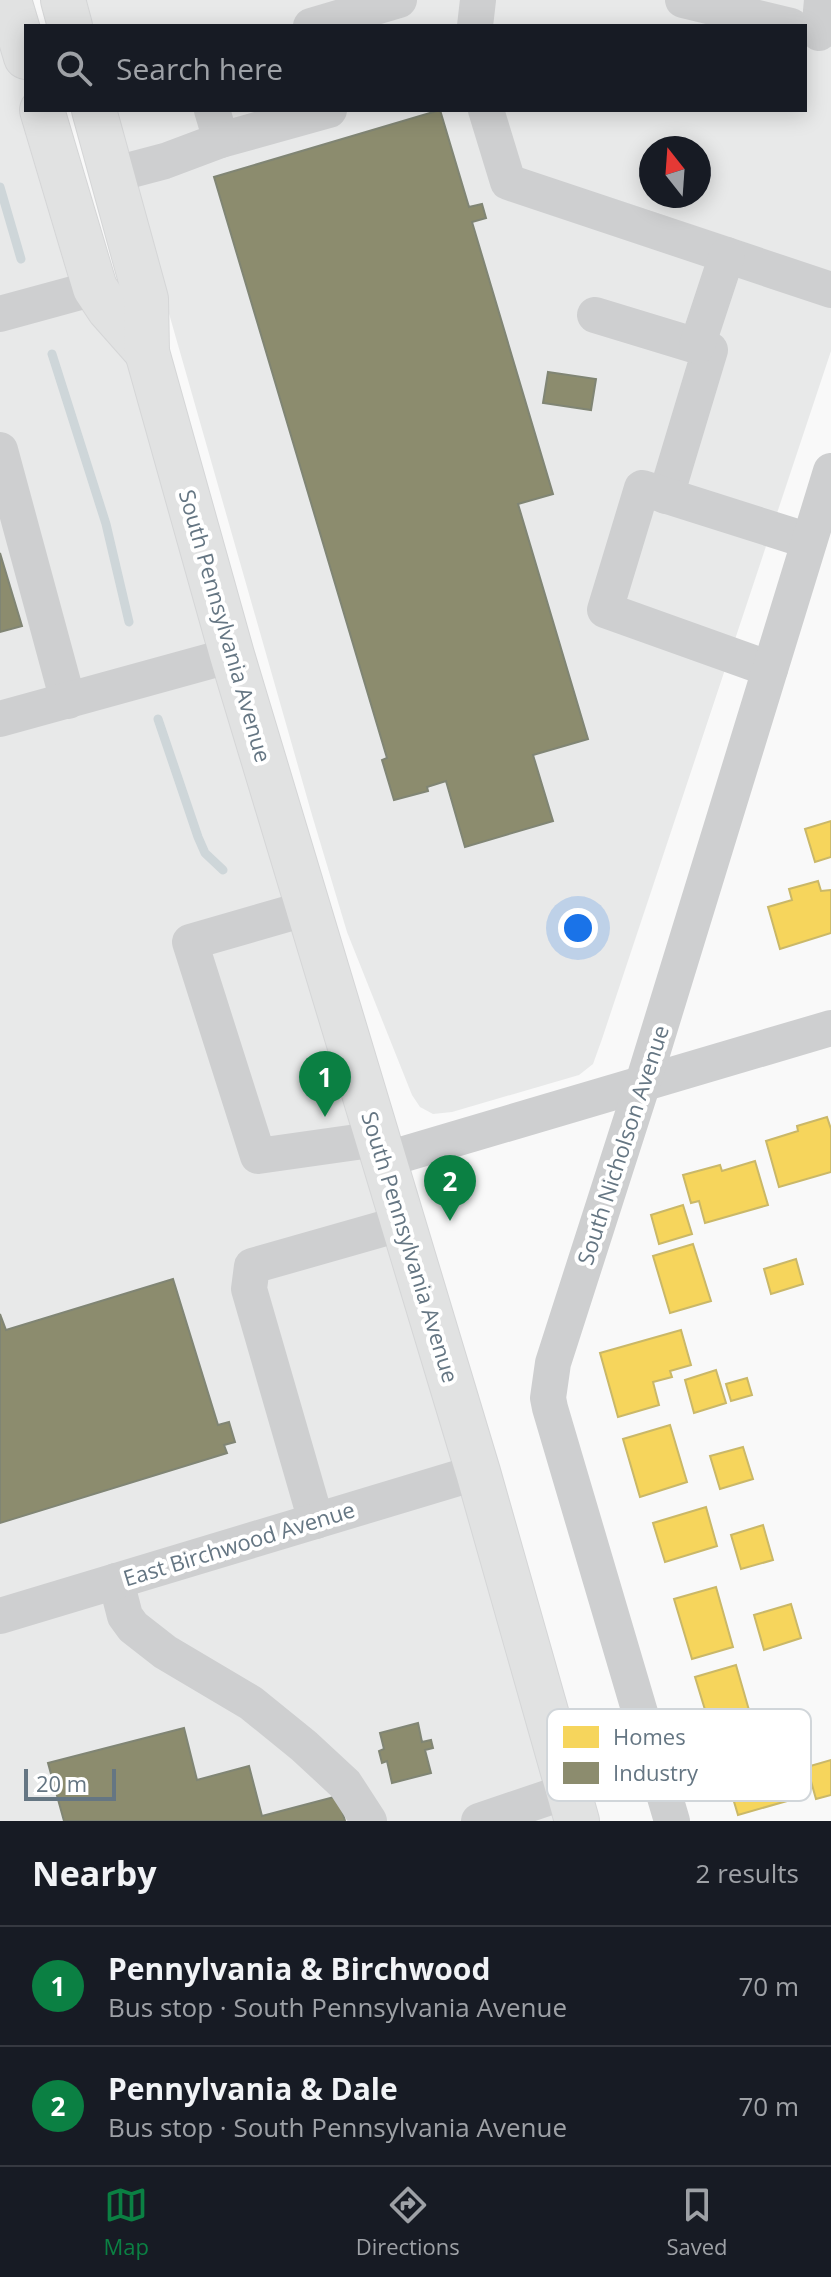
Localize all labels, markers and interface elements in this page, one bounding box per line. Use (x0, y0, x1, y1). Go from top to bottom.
search box (24, 24, 807, 112)
icon: search (52, 46, 96, 90)
text: Search here (116, 48, 283, 89)
north arrow (639, 136, 711, 208)
street label: South Pennsylvania Avenue (173, 486, 279, 766)
your location (558, 908, 598, 948)
street label: South Nicholson Avenue (569, 1021, 675, 1268)
pin: 1 (299, 1051, 351, 1117)
street label: South Pennsylvania Avenue (355, 1107, 467, 1386)
pin: 2 (424, 1155, 476, 1221)
street label: East Birchwood Avenue (119, 1494, 358, 1593)
legend (547, 1709, 811, 1801)
text: Homes (613, 1721, 686, 1751)
text: Industry (613, 1757, 699, 1787)
scale bar (24, 1765, 116, 1801)
text: 20 m (36, 1768, 87, 1798)
text: Nearby (32, 1850, 157, 1896)
text: 2 results (696, 1855, 799, 1891)
text: Pennylvania & Birchwood (108, 1948, 490, 1989)
text: 1 (51, 1968, 65, 2004)
text: 70 m (738, 1968, 799, 2004)
text: Bus stop · South Pennsylvania Avenue (108, 1989, 567, 2025)
text: Pennylvania & Dale (108, 2068, 398, 2109)
text: 2 (51, 2088, 65, 2124)
text: 70 m (738, 2088, 799, 2124)
text: Bus stop · South Pennsylvania Avenue (108, 2109, 567, 2145)
tab: Map (103, 2183, 149, 2261)
tab: Directions (356, 2183, 460, 2261)
tab: Saved (666, 2183, 728, 2261)

